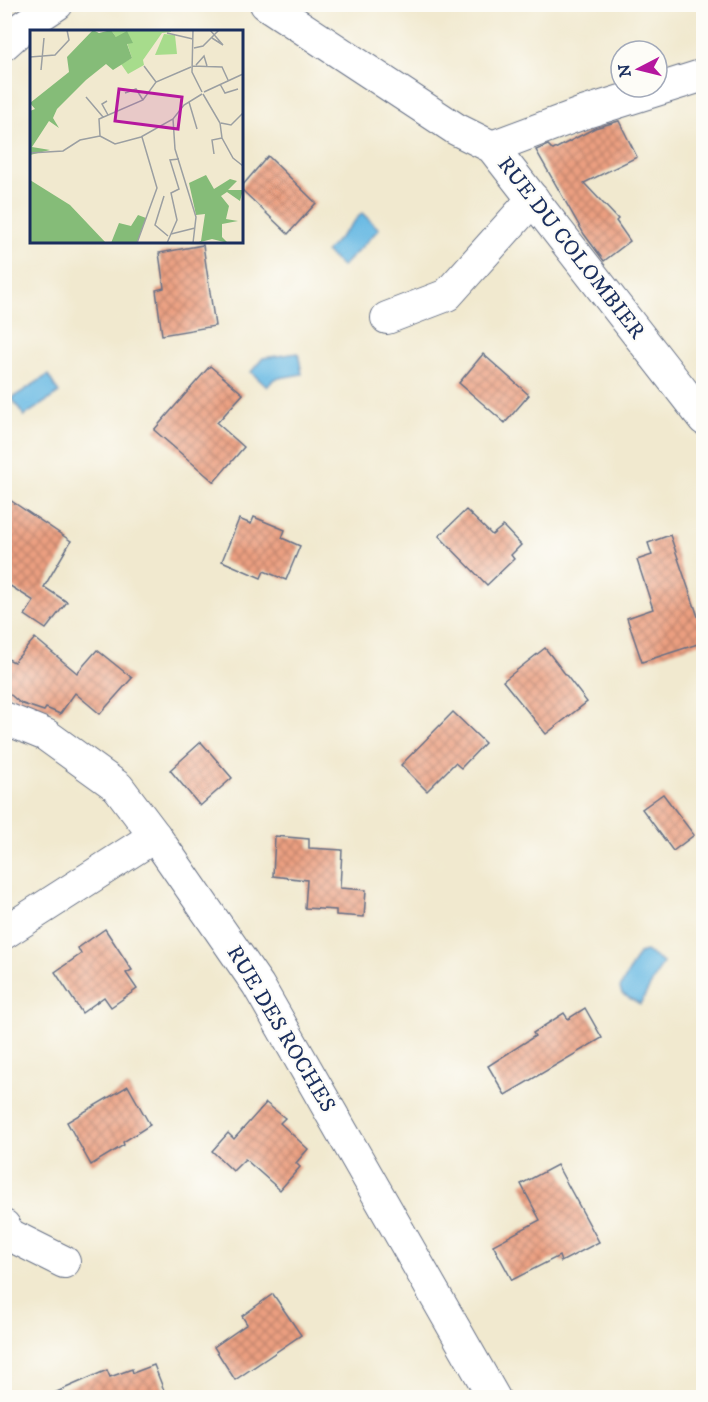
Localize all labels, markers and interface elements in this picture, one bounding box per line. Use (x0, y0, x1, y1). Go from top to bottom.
inset map (30, 30, 243, 243)
north arrow (609, 39, 669, 99)
text: N (614, 63, 636, 78)
street label: RUE DU COLOMBIER (491, 151, 651, 345)
street label: RUE DES ROCHES (221, 941, 341, 1117)

